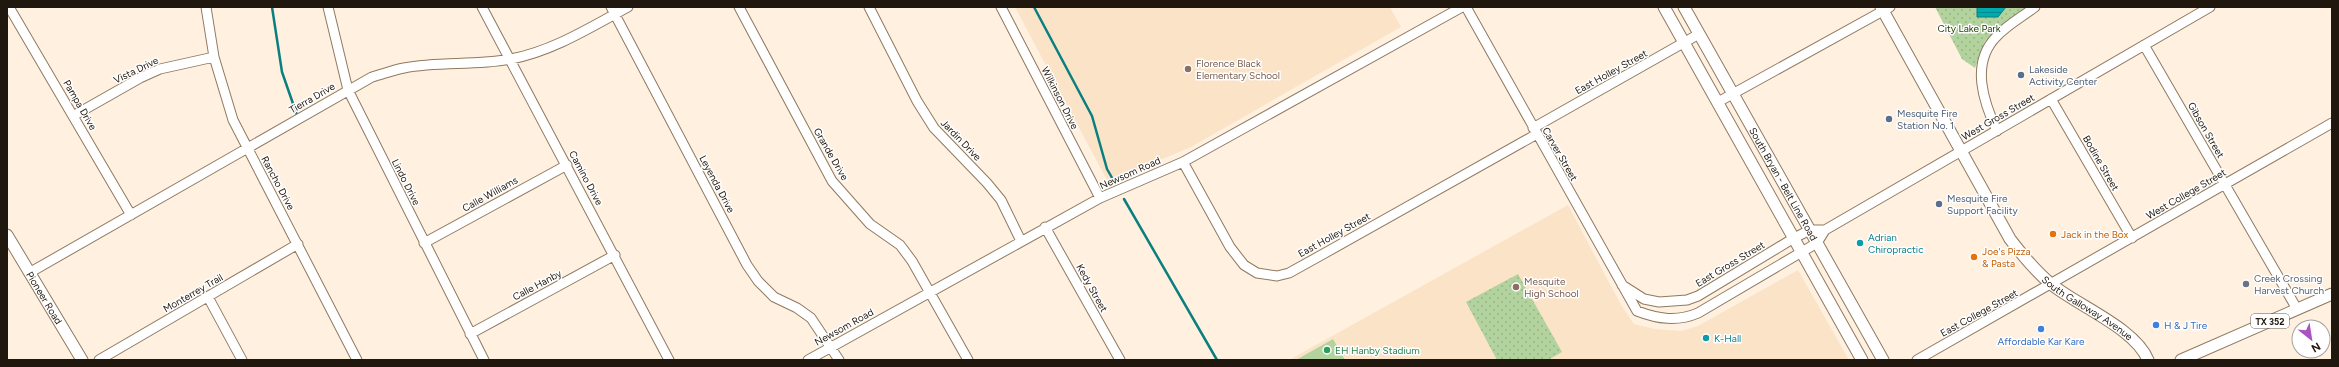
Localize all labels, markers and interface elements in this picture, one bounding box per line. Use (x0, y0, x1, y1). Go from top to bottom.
park label: City Lake Park (1937, 22, 2001, 35)
street label: East Holley Street (1573, 47, 1650, 97)
street label: Vista Drive (111, 53, 161, 86)
place label: Florence Black Elementary School (1196, 57, 1280, 82)
place label: Lakeside Activity Center (2029, 63, 2098, 88)
marker: Florence Black Elementary School (1183, 64, 1193, 74)
street label: Wilkinson Drive (1039, 65, 1082, 132)
marker: Lakeside Activity Center (2016, 70, 2026, 80)
street label: Pampa Drive (60, 78, 100, 133)
street label: Tierra Drive (287, 79, 338, 116)
street label: West Gross Street (1959, 91, 2037, 143)
street label: Gibson Street (2185, 100, 2227, 160)
place label: Mesquite Fire Station No. 1 (1897, 107, 1958, 132)
marker: Mesquite Fire Station No. 1 (1884, 114, 1894, 124)
street label: Jardin Drive (938, 116, 984, 164)
street label: Grande Drive (811, 125, 852, 183)
street label: Carver Street (1539, 125, 1581, 183)
street label: South Bryan - Belt Line Road (1747, 125, 1821, 243)
street label: Bodine Street (2080, 133, 2122, 193)
street label: Camino Drive (566, 148, 606, 208)
street label: Leyenda Drive (696, 153, 738, 215)
street label: Rancho Drive (258, 154, 298, 213)
street label: Newsom Road (1097, 154, 1163, 192)
street label: Lindo Drive (389, 157, 423, 208)
street label: West College Street (2144, 166, 2229, 222)
street label: Calle Williams (460, 173, 520, 215)
place label: Mesquite Fire Support Facility (1947, 192, 2018, 217)
marker: Mesquite Fire Support Facility (1934, 199, 1944, 209)
street label: East Holley Street (1296, 210, 1373, 260)
place label: Jack in the Box (2061, 228, 2129, 241)
marker: Jack in the Box (2048, 229, 2058, 239)
place label: Adrian Chiropractic (1868, 231, 1924, 256)
street label: East Gross Street (1693, 238, 1767, 290)
marker: Adrian Chiropractic (1855, 238, 1865, 248)
place label: Joe's Pizza & Pasta (1982, 245, 2031, 270)
marker: Joe's Pizza & Pasta (1969, 252, 1979, 262)
street label: Kedy Street (1073, 262, 1111, 315)
street label: Calle Hanby (510, 266, 564, 303)
street label: Pioneer Road (24, 269, 65, 327)
street label: Monterrey Trail (161, 271, 225, 315)
place label: Creek Crossing Harvest Church (2254, 272, 2325, 297)
street label: South Galloway Avenue (2039, 273, 2136, 343)
place label: Mesquite High School (1524, 275, 1579, 300)
marker: Creek Crossing Harvest Church (2241, 279, 2251, 289)
marker: Mesquite High School (1511, 282, 1521, 292)
street label: East College Street (1938, 286, 2020, 340)
street label: Newsom Road (812, 305, 876, 349)
road number: TX 352 (2251, 314, 2289, 328)
place label: H & J Tire (2164, 319, 2208, 332)
north arrow (2291, 319, 2331, 359)
marker: H & J Tire (2151, 320, 2161, 330)
marker: Affordable Kar Kare (2036, 324, 2046, 334)
place label: K-Hall (1714, 332, 1741, 345)
marker: K-Hall (1701, 333, 1711, 343)
place label: Affordable Kar Kare (1997, 335, 2085, 348)
text: N (2309, 339, 2323, 355)
place label: EH Hanby Stadium (1335, 344, 1420, 357)
marker: EH Hanby Stadium (1322, 345, 1332, 355)

